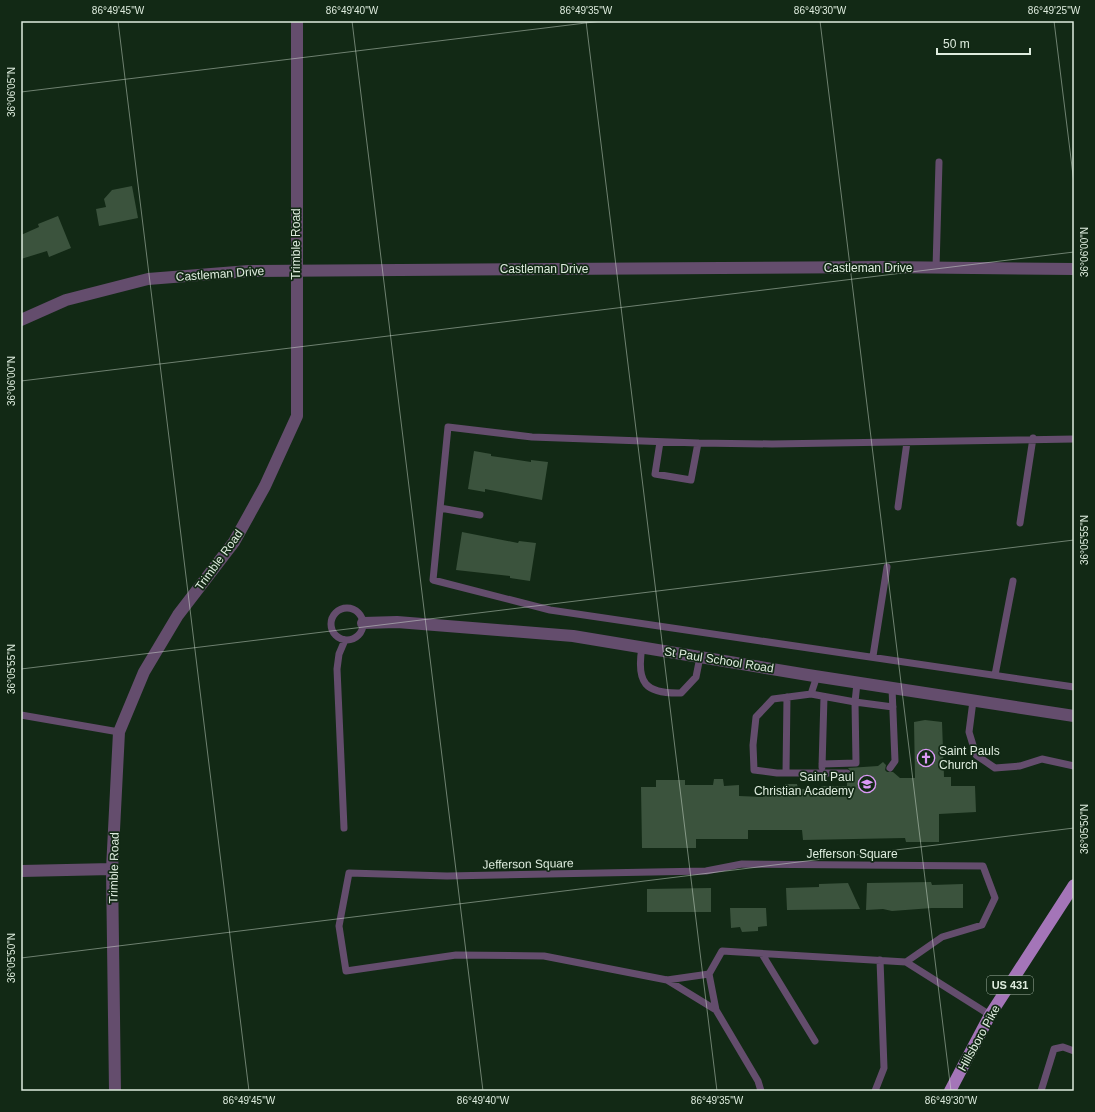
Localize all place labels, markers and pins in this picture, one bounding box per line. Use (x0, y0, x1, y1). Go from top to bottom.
place label: Saint Pauls Church (939, 744, 1000, 772)
church icon: Saint Pauls Church (916, 748, 936, 768)
place label: Saint Paul Christian Academy (754, 770, 854, 798)
school or university icon: Saint Paul Christian Academy (857, 774, 877, 794)

